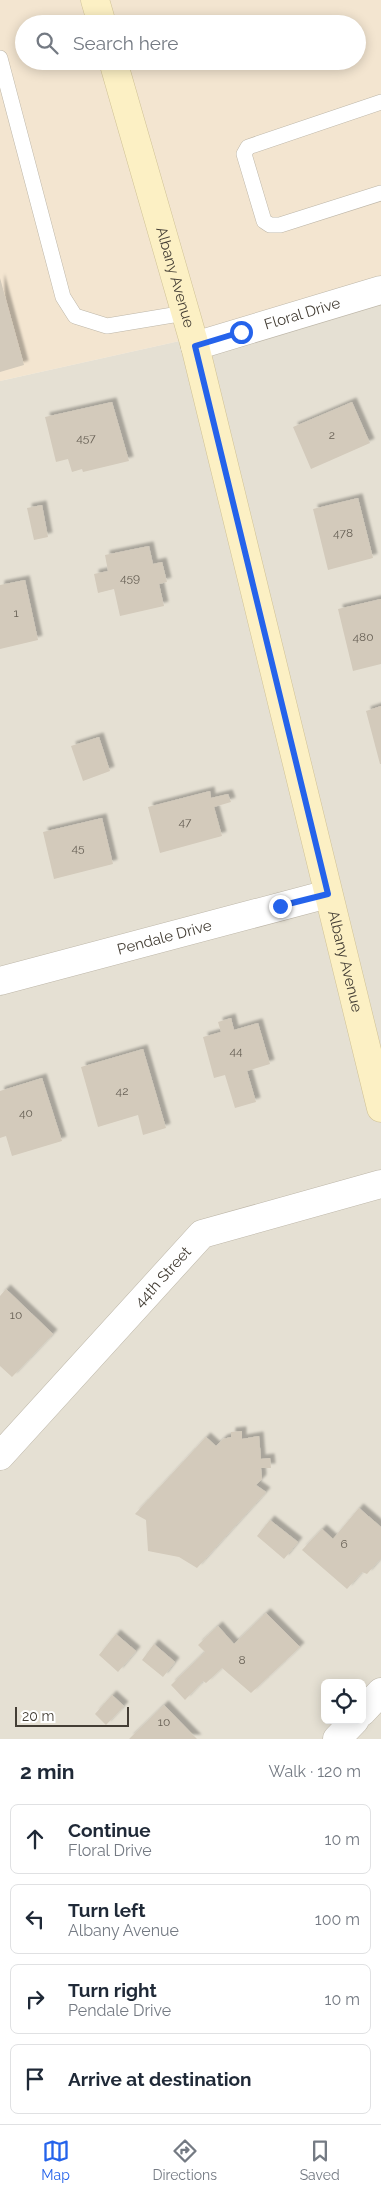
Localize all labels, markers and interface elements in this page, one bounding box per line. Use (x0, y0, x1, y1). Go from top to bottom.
search box (15, 15, 366, 70)
icon: search (33, 29, 61, 57)
text: Search here (73, 32, 179, 54)
street label: Albany Avenue (152, 225, 198, 330)
street label: Floral Drive (262, 294, 343, 334)
route start (230, 321, 253, 344)
house number: 2 (329, 428, 335, 442)
house number: 457 (76, 431, 96, 445)
house number: 478 (333, 526, 353, 540)
house number: 459 (120, 571, 140, 585)
house number: 1 (13, 606, 19, 620)
house number: 480 (352, 630, 374, 644)
house number: 47 (179, 815, 192, 829)
house number: 45 (71, 841, 85, 855)
route end (269, 895, 292, 918)
street label: Albany Avenue (324, 909, 366, 1014)
street label: Pendale Drive (115, 916, 214, 959)
house number: 44 (229, 1044, 243, 1058)
house number: 42 (116, 1084, 128, 1098)
house number: 40 (19, 1106, 33, 1120)
street label: 44th Street (131, 1243, 195, 1311)
house number: 10 (10, 1308, 22, 1322)
house number: 6 (340, 1537, 348, 1551)
house number: 8 (238, 1653, 246, 1667)
map controls (321, 1679, 366, 1724)
button: locate (321, 1679, 366, 1724)
scale bar (15, 1704, 129, 1727)
text: 20 m (22, 1708, 54, 1724)
house number: 10 (158, 1715, 170, 1729)
text: 2 min (20, 1759, 74, 1784)
text: Walk · 120 m (269, 1762, 361, 1781)
text: Continue (68, 1819, 151, 1841)
icon: ahead (21, 1825, 49, 1853)
text: 10 m (325, 1830, 360, 1849)
text: Floral Drive (68, 1841, 152, 1860)
text: Turn left (68, 1899, 145, 1921)
icon: left (21, 1905, 49, 1933)
text: 100 m (315, 1910, 360, 1929)
text: Albany Avenue (68, 1921, 179, 1940)
text: Turn right (68, 1979, 157, 2001)
icon: right (21, 1985, 49, 2013)
text: 10 m (325, 1990, 360, 2009)
text: Pendale Drive (68, 2001, 171, 2020)
icon: arrive (21, 2065, 49, 2093)
text: Arrive at destination (68, 2068, 252, 2090)
tab: Map (41, 2137, 70, 2183)
tab: Directions (152, 2137, 217, 2183)
tab: Saved (300, 2137, 340, 2183)

